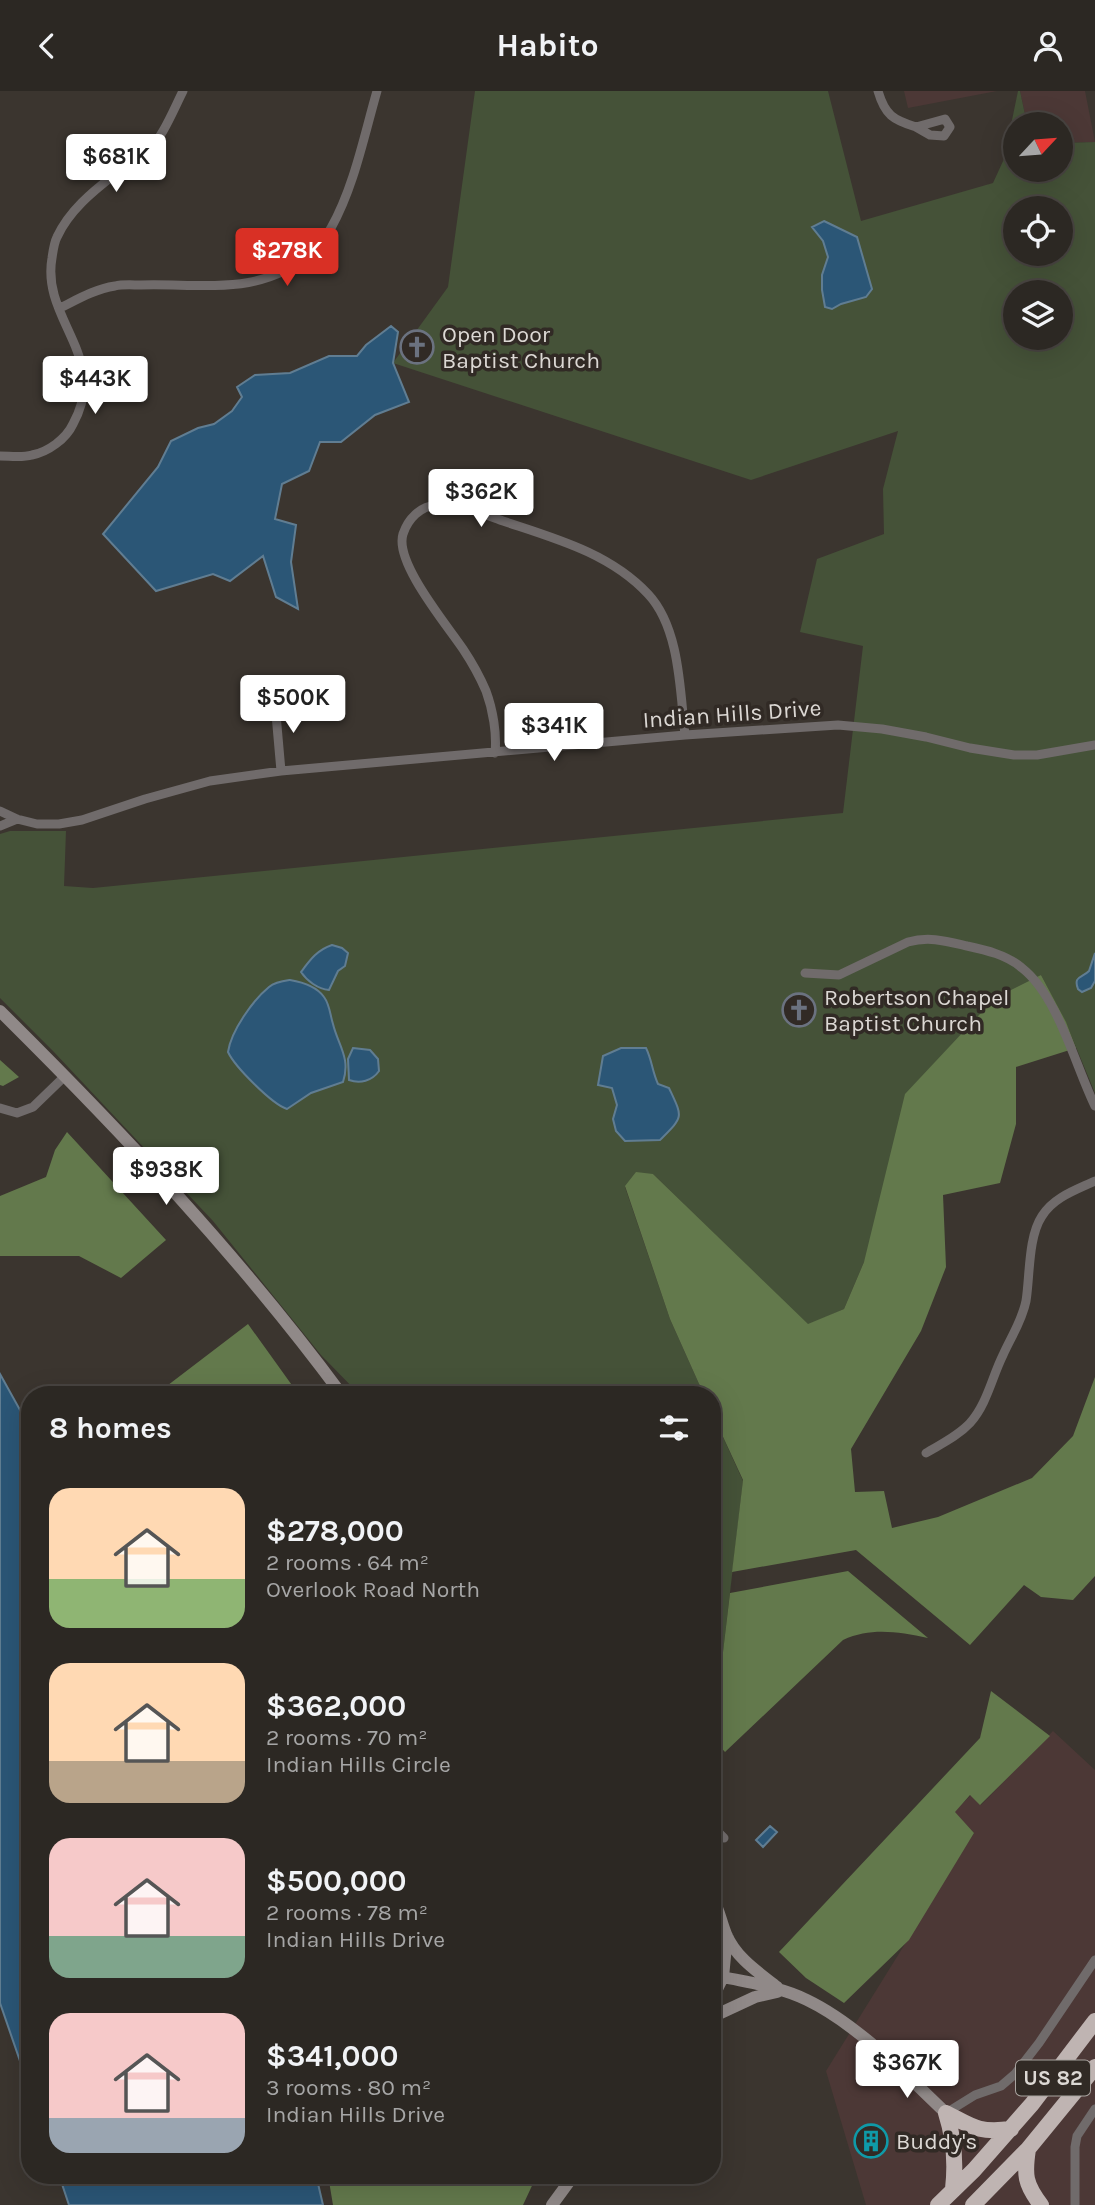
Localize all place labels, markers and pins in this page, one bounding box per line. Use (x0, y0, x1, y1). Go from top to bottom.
pin: $681K (67, 134, 165, 194)
pin: $278K (238, 229, 336, 288)
place label: Open Door Baptist Church (442, 321, 600, 374)
church icon: Open Door Baptist Church (398, 328, 436, 366)
pin: $443K (46, 357, 144, 416)
pin: $362K (432, 469, 530, 529)
pin: $500K (244, 675, 342, 735)
pin: $341K (505, 703, 603, 763)
place label: Robertson Chapel Baptist Church (824, 984, 1009, 1037)
church icon: Robertson Chapel Baptist Church (780, 991, 818, 1029)
pin: $938K (117, 1147, 215, 1207)
pin: $367K (858, 2041, 956, 2100)
building icon: Buddy's (852, 2122, 890, 2160)
place label: Buddy's (896, 2128, 977, 2155)

